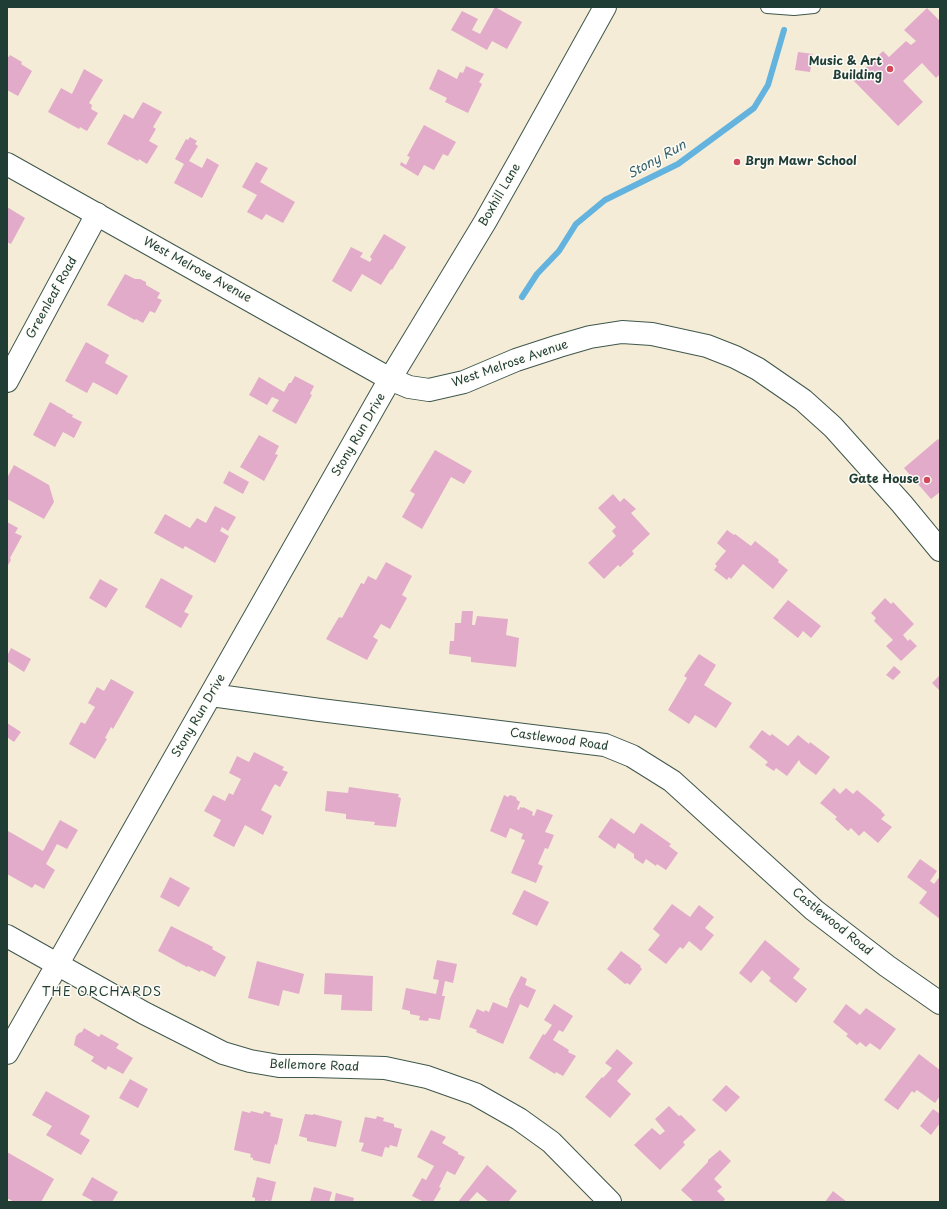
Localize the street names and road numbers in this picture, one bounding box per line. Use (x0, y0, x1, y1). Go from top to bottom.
street label: Boxhill Lane (476, 161, 524, 229)
street label: West Melrose Avenue (140, 234, 254, 306)
street label: Greenleaf Road (24, 255, 80, 341)
street label: West Melrose Avenue (450, 337, 570, 391)
street label: Stony Run Drive (329, 391, 389, 479)
street label: Stony Run Drive (169, 672, 229, 760)
street label: Castlewood Road (509, 726, 609, 754)
street label: Castlewood Road (789, 885, 875, 959)
street label: Bellemore Road (269, 1057, 359, 1075)

